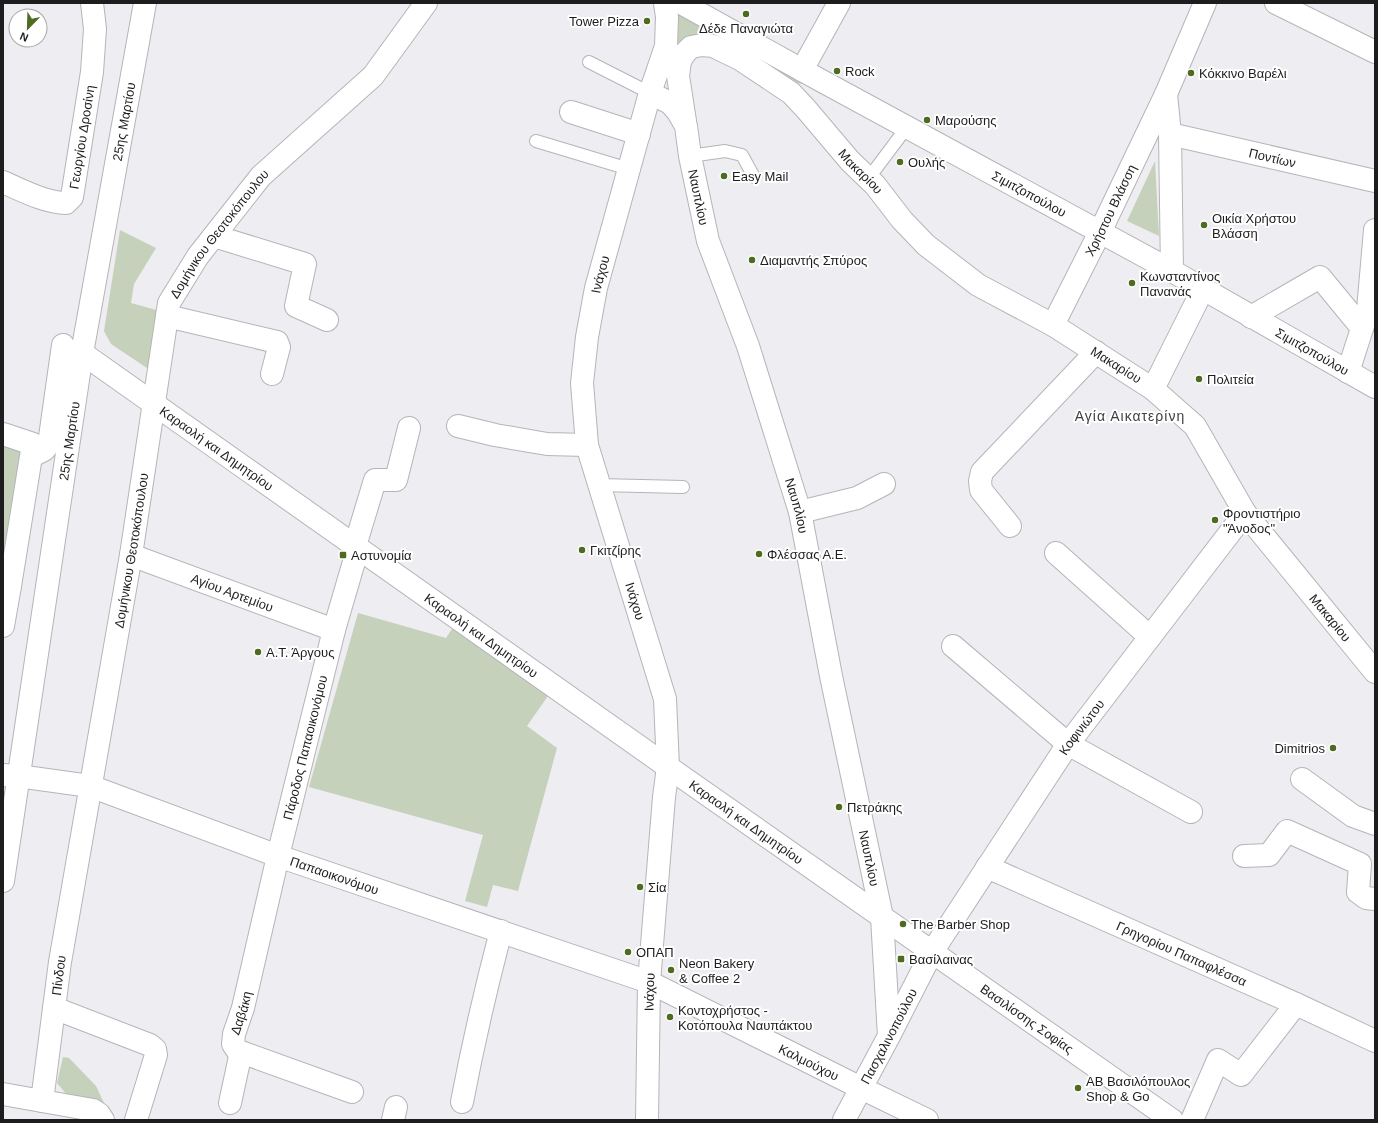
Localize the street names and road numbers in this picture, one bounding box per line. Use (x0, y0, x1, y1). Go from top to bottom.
street label: 25ης Μαρτίου (109, 81, 138, 162)
street label: Γεωργίου Δροσίνη (66, 84, 97, 190)
street label: Ποντίων (1247, 145, 1297, 170)
street label: Μακαρίου (836, 146, 886, 196)
street label: Χρήστου Βλάσση (1082, 162, 1139, 258)
street label: Δομήνικου Θεοτοκόπουλου (166, 166, 271, 301)
street label: Σιμιτζοπούλου (990, 167, 1069, 220)
street label: Ναυπλίου (686, 168, 712, 227)
street label: Ινάχου (588, 254, 612, 294)
street label: Σιμιτζοπούλου (1273, 324, 1352, 378)
street label: Μακαρίου (1088, 344, 1144, 386)
street label: 25ης Μαρτίου (56, 400, 82, 481)
street label: Καραολή και Δημητρίου (157, 403, 276, 493)
street label: Δομήνικου Θεοτοκόπουλου (111, 472, 151, 629)
street label: Ναυπλίου (782, 476, 811, 534)
street label: Αγίου Αρτεμίου (189, 570, 276, 614)
street label: Ινάχου (622, 580, 648, 622)
street label: Καραολή και Δημητρίου (422, 590, 541, 680)
street label: Μακαρίου (1307, 591, 1354, 644)
street label: Πάροδος Παπαοικονόμου (280, 674, 330, 821)
street label: Κοφινιώτου (1055, 696, 1107, 758)
street label: Καραολή και Δημητρίου (686, 777, 806, 867)
street label: Ναυπλίου (856, 829, 883, 887)
street label: Παπαοικονόμου (288, 853, 381, 897)
street label: Γρηγορίου Παπαφλέσσα (1114, 918, 1250, 989)
street label: Πίνδου (48, 954, 69, 996)
street label: Ινάχου (641, 972, 657, 1011)
street label: Βασιλίσσης Σοφίας (978, 981, 1077, 1056)
street label: Πασχαλινοπούλου (857, 986, 920, 1086)
street label: Δαβάκη (227, 990, 254, 1037)
street label: Καλμούχου (776, 1041, 842, 1083)

